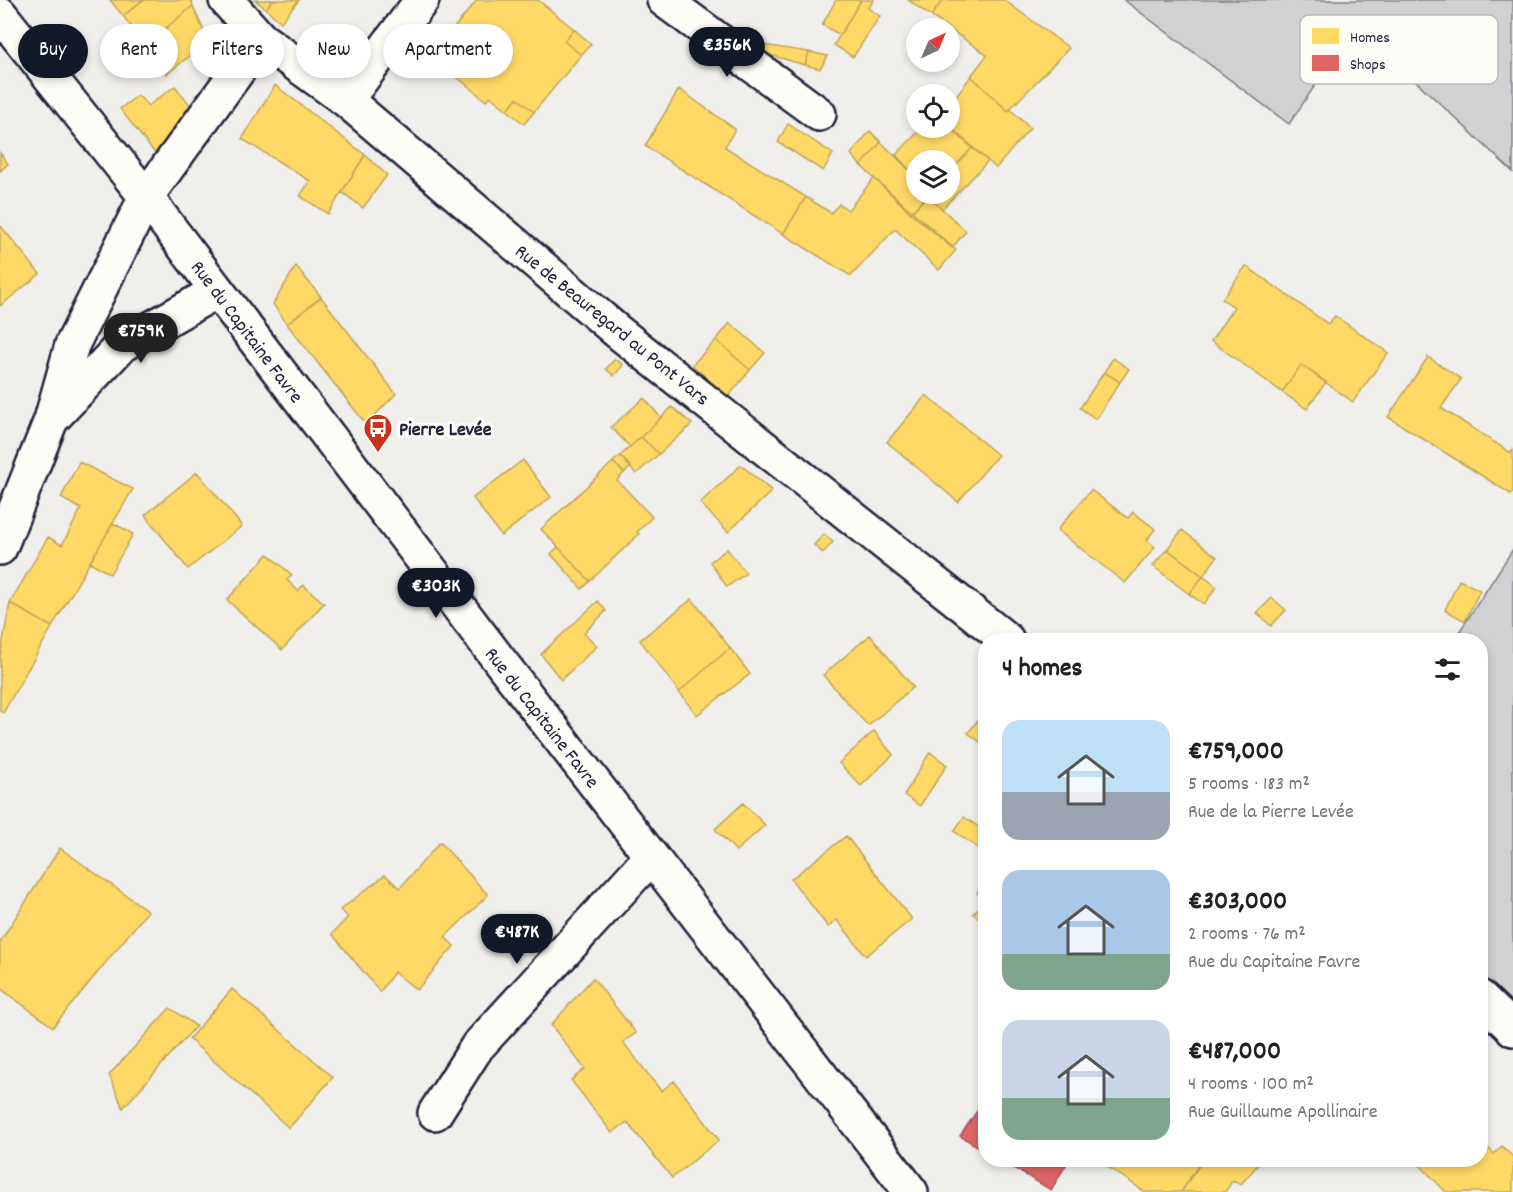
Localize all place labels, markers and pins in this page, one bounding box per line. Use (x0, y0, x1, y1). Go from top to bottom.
pin: €356K (685, 27, 769, 78)
pin: €759K (99, 313, 183, 364)
bus stop icon: Pierre Levée (362, 412, 394, 454)
place label: Pierre Levée (399, 417, 492, 445)
pin: €303K (394, 568, 478, 619)
pin: €487K (475, 914, 559, 965)

